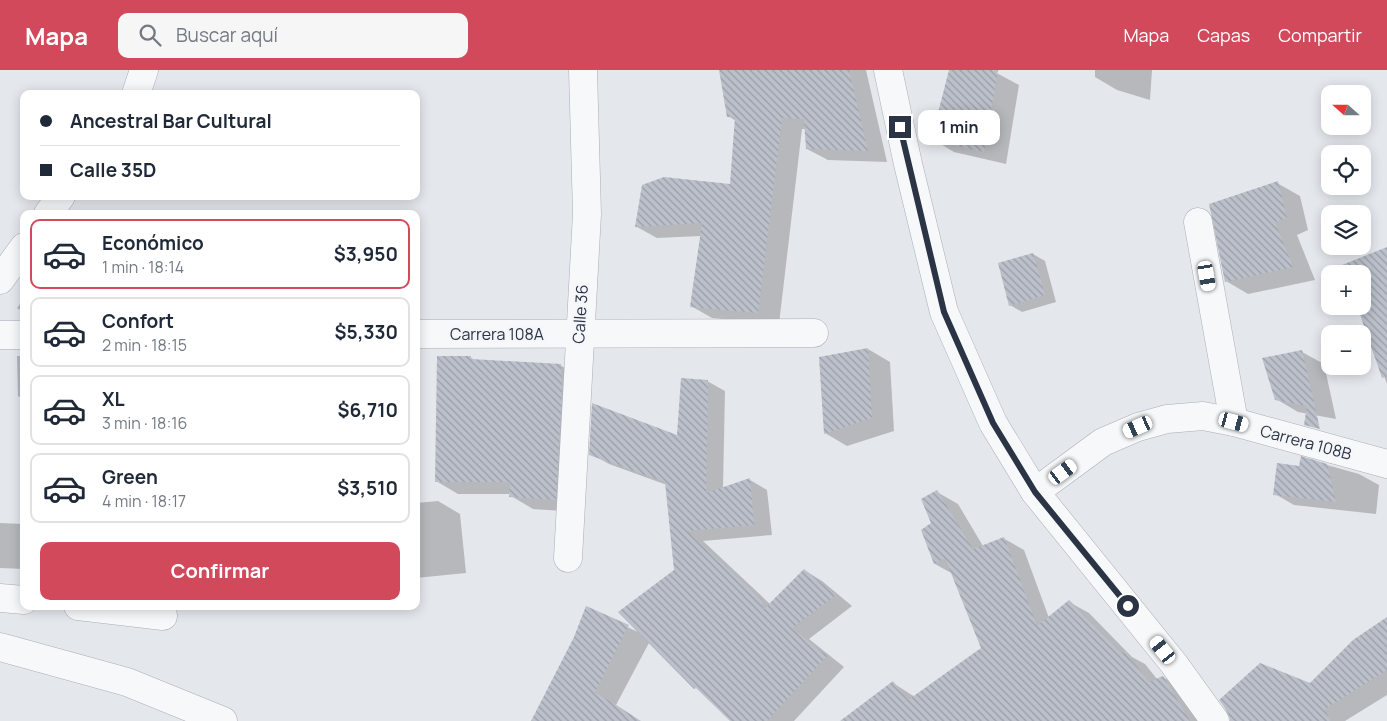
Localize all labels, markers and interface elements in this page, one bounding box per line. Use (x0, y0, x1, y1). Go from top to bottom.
search box (118, 13, 468, 58)
text: Mapa (25, 19, 88, 52)
icon: search (136, 21, 164, 49)
text: Buscar aquí (176, 22, 278, 48)
text: Mapa (1123, 23, 1169, 47)
text: Capas (1197, 23, 1250, 47)
text: Compartir (1278, 23, 1362, 47)
north arrow (1321, 85, 1371, 135)
map controls (1321, 85, 1371, 375)
text: Ancestral Bar Cultural (70, 108, 272, 134)
callout: 1 min (918, 110, 1000, 144)
route end (889, 116, 911, 138)
text: 1 min (939, 116, 979, 138)
button: locate (1321, 145, 1371, 195)
text: Calle 35D (70, 157, 156, 183)
button: layers (1321, 205, 1371, 255)
text: Económico (102, 230, 204, 256)
icon: car (42, 232, 87, 277)
text: $3,950 (334, 241, 398, 267)
text: 1 min · 18:14 (102, 256, 184, 278)
car (1197, 260, 1216, 292)
button: + (1321, 265, 1371, 315)
street label: Calle 36 (567, 284, 593, 344)
text: Confort (102, 308, 174, 334)
icon: car (42, 310, 87, 355)
text: $5,330 (335, 319, 398, 345)
street label: Carrera 108A (450, 323, 544, 345)
button: − (1321, 325, 1371, 375)
text: 2 min · 18:15 (102, 334, 187, 356)
text: XL (102, 386, 125, 412)
icon: car (42, 388, 87, 433)
text: $6,710 (338, 397, 398, 423)
car (1217, 411, 1250, 433)
text: 3 min · 18:16 (102, 412, 187, 434)
car (1121, 414, 1154, 440)
street label: Carrera 108B (1258, 419, 1354, 465)
car (1046, 457, 1079, 487)
text: Green (102, 464, 158, 490)
icon: car (42, 466, 87, 511)
text: $3,510 (337, 475, 398, 501)
text: 4 min · 18:17 (102, 490, 186, 512)
button: Confirmar (40, 542, 400, 600)
route start (1117, 595, 1139, 617)
car (1147, 634, 1178, 666)

